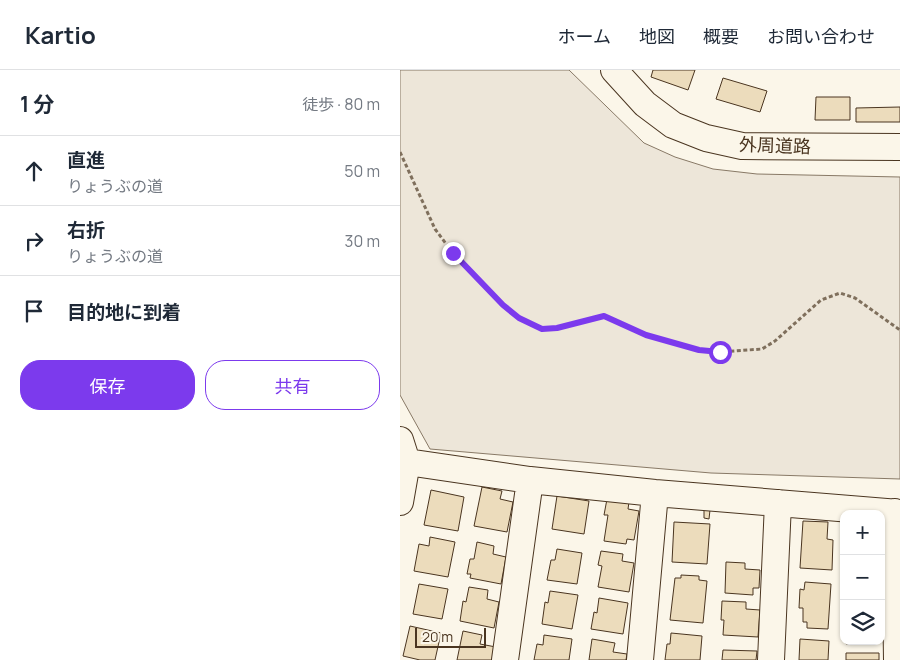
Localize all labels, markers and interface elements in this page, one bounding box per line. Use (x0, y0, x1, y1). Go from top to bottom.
text: Kartio (25, 18, 96, 51)
text: ホーム (558, 24, 611, 48)
text: 地図 (639, 24, 675, 48)
text: 概要 (703, 24, 739, 48)
text: お問い合わせ (767, 24, 875, 48)
text: 1 分 (20, 90, 54, 118)
text: 徒歩 · 80 m (302, 93, 380, 115)
street label: 外周道路 (739, 132, 811, 158)
text: 直進 (67, 147, 105, 173)
icon: ahead (20, 157, 48, 185)
text: 50 m (344, 160, 380, 182)
text: りょうぶの道 (67, 175, 163, 197)
text: 右折 (67, 217, 105, 243)
icon: right (20, 227, 48, 255)
text: 30 m (345, 230, 380, 252)
route end (442, 242, 465, 265)
text: りょうぶの道 (67, 245, 163, 267)
icon: arrive (20, 297, 48, 325)
text: 目的地に到着 (67, 299, 181, 325)
route start (709, 341, 732, 364)
button: 保存 (20, 360, 195, 410)
button: 共有 (205, 360, 380, 410)
map controls (840, 510, 885, 645)
button: + (840, 510, 885, 555)
button: − (840, 555, 885, 600)
button: layers (840, 600, 885, 645)
scale bar (415, 625, 486, 648)
text: 20 m (422, 627, 453, 646)

